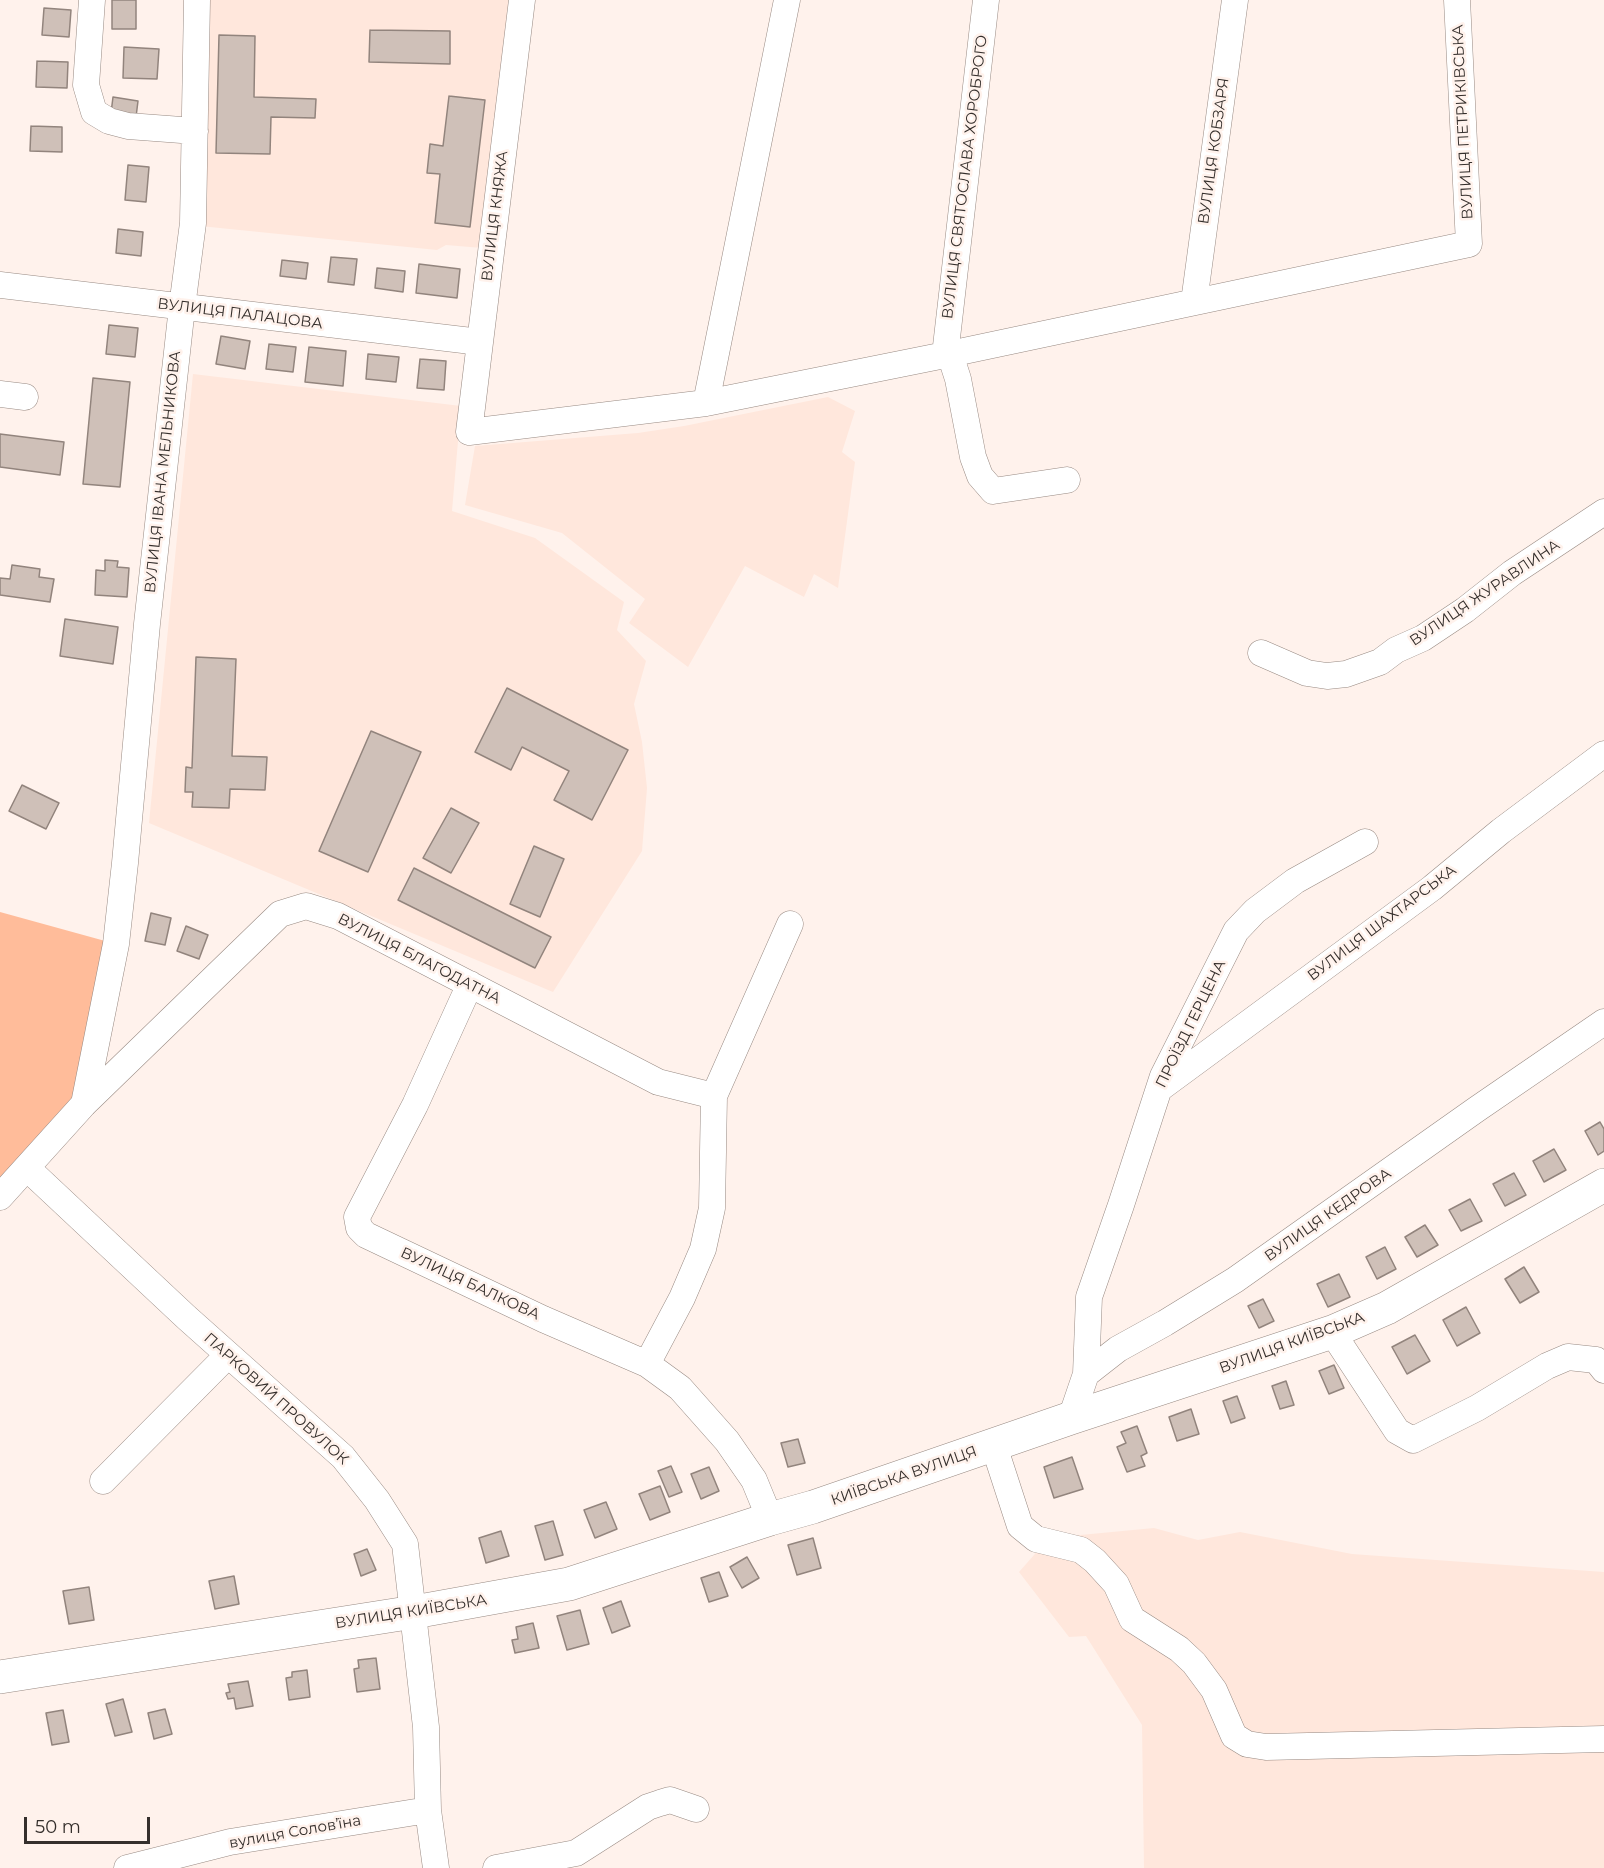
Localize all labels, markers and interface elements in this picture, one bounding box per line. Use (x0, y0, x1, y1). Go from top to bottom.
street label: ВУЛИЦЯ ПЕТРИКІВСЬКА (1449, 24, 1477, 220)
street label: ВУЛИЦЯ СВЯТОСЛАВА ХОРОБРОГО (939, 34, 991, 320)
street label: ВУЛИЦЯ КОБЗАРЯ (1195, 77, 1233, 225)
street label: ВУЛИЦЯ КНЯЖА (478, 150, 512, 282)
street label: ВУЛИЦЯ ПАЛАЦОВА (156, 295, 324, 333)
street label: ВУЛИЦЯ ІВАНА МЕЛЬНИКОВА (141, 350, 185, 594)
street label: ВУЛИЦЯ ЖУРАВЛИНА (1407, 536, 1563, 650)
street label: ВУЛИЦЯ ШАХТАРСЬКА (1304, 861, 1460, 985)
street label: ВУЛИЦЯ БЛАГОДАТНА (335, 910, 503, 1008)
street label: ПРОЇЗД ГЕРЦЕНА (1152, 957, 1230, 1091)
street label: ВУЛИЦЯ КЕДРОВА (1261, 1165, 1395, 1265)
street label: ВУЛИЦЯ БАЛКОВА (398, 1244, 542, 1324)
street label: ВУЛИЦЯ КИЇВСЬКА (1217, 1308, 1367, 1378)
street label: ПАРКОВИЙ ПРОВУЛОК (200, 1329, 352, 1469)
street label: КИЇВСЬКА ВУЛИЦЯ (829, 1443, 979, 1509)
street label: ВУЛИЦЯ КИЇВСЬКА (334, 1591, 488, 1633)
scale bar (27, 1805, 153, 1843)
street label: вулиця Соловʼїна (228, 1812, 362, 1852)
text: 50 m (35, 1816, 81, 1838)

